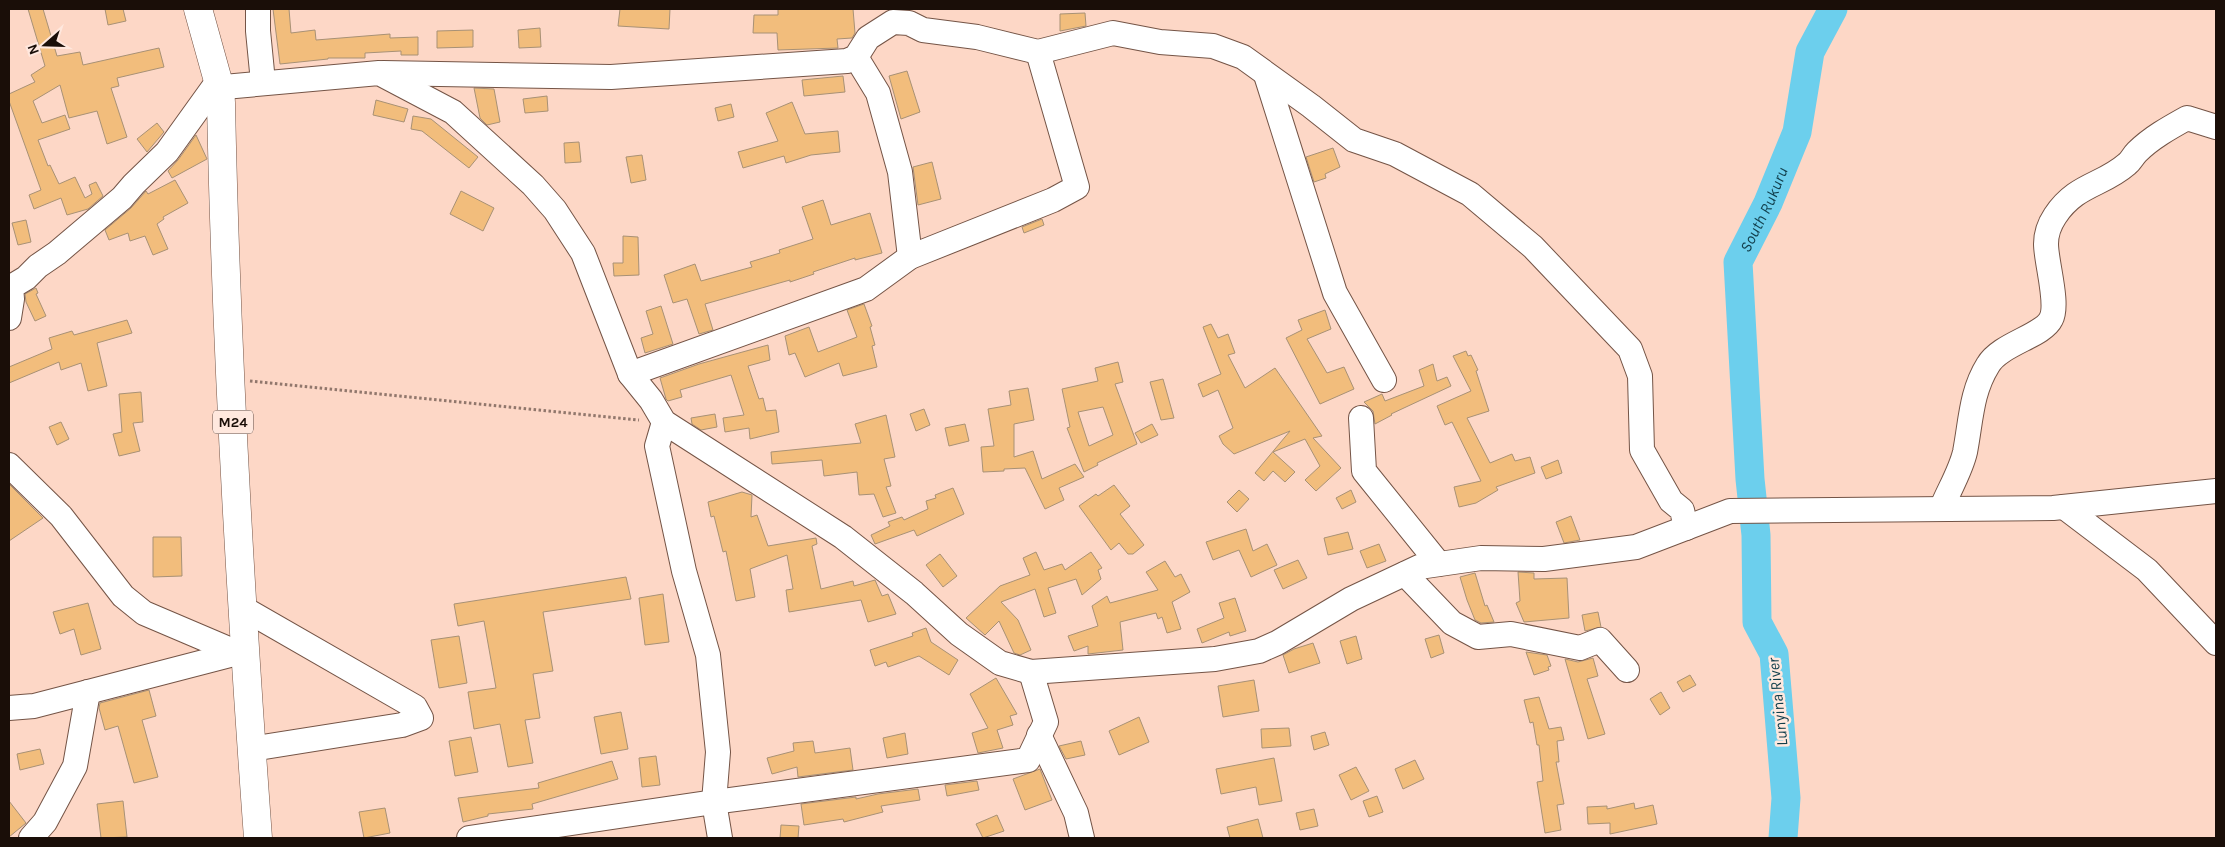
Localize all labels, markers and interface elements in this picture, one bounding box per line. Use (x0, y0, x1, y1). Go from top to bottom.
north arrow (20, 20, 70, 70)
text: N (24, 42, 43, 57)
water label: South Rukuru (1736, 164, 1792, 255)
road number: M24 (213, 411, 253, 434)
water label: Lunyina River (1763, 656, 1792, 747)

